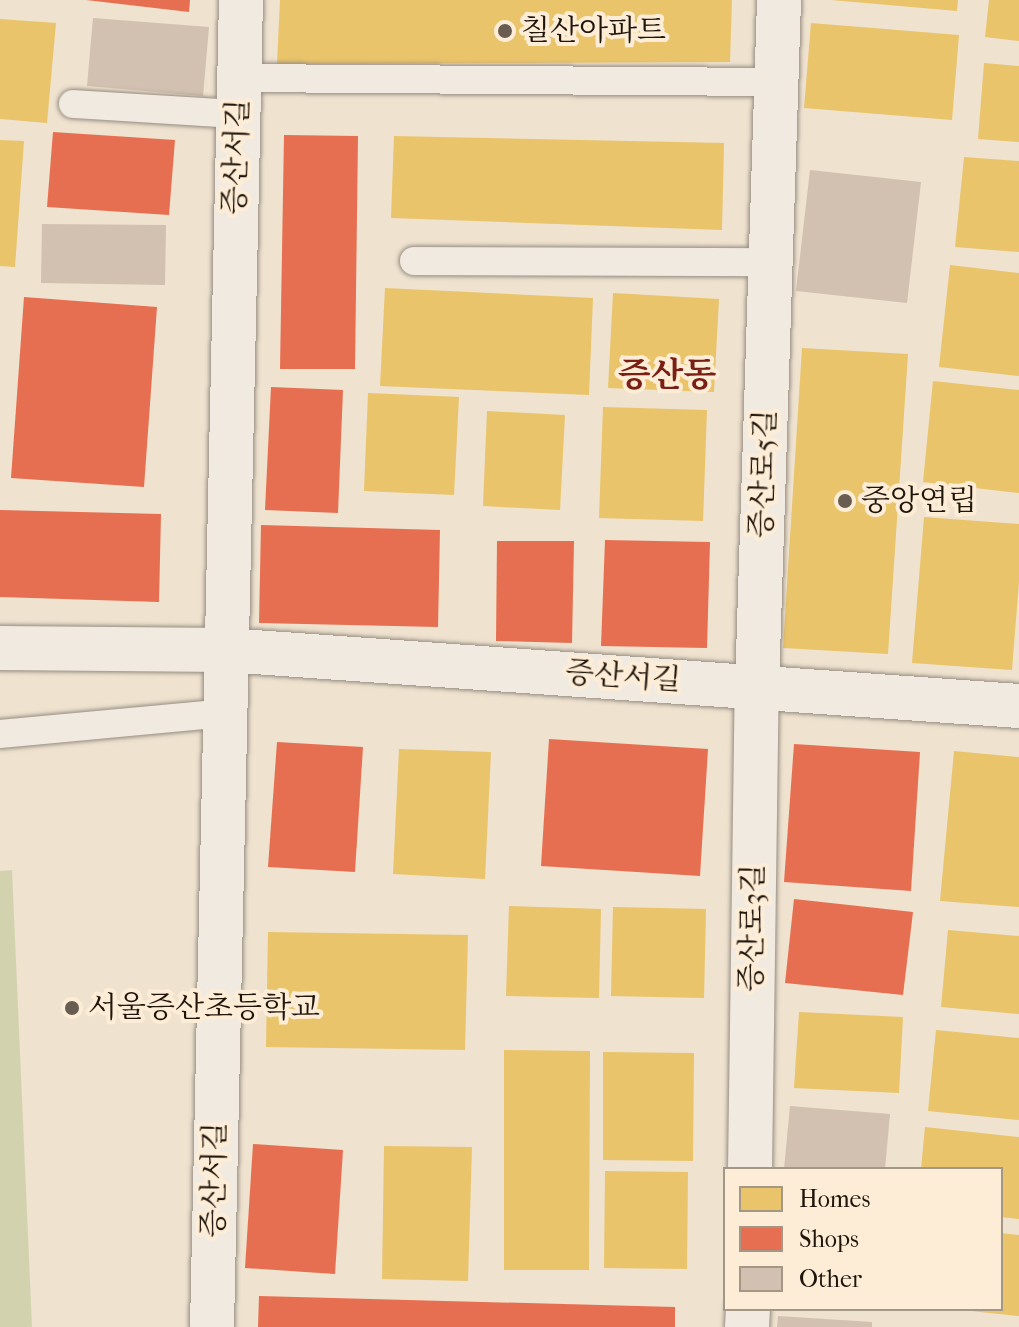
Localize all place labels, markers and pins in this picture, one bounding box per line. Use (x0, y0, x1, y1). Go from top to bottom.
place label: 칠산아파트 (521, 13, 666, 49)
marker: 칠산아파트 (496, 22, 514, 40)
place label: 중앙연립 (861, 483, 977, 519)
marker: 중앙연립 (836, 492, 854, 510)
place label: 서울증산초등학교 (88, 990, 320, 1026)
marker: 서울증산초등학교 (63, 999, 81, 1017)

